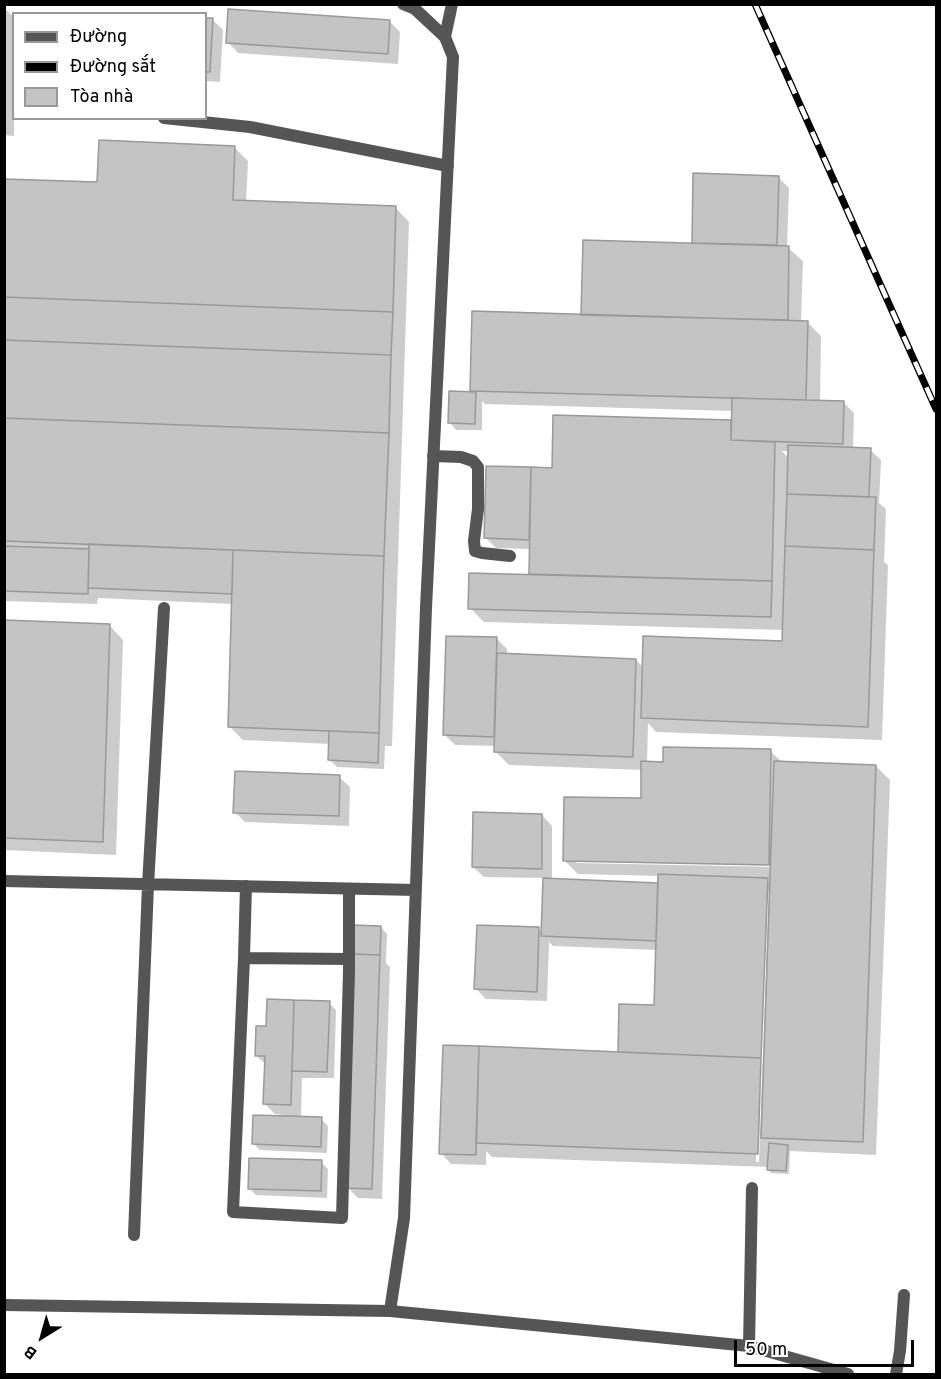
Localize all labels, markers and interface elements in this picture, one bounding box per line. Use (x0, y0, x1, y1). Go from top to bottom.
legend (12, 12, 207, 120)
text: Đường (70, 26, 127, 49)
text: Đường sắt (70, 56, 156, 79)
text: Tòa nhà (70, 86, 133, 109)
north arrow (12, 1307, 72, 1367)
scale bar (737, 1328, 917, 1366)
text: 50 m (745, 1339, 787, 1362)
text: B (21, 1340, 42, 1363)

